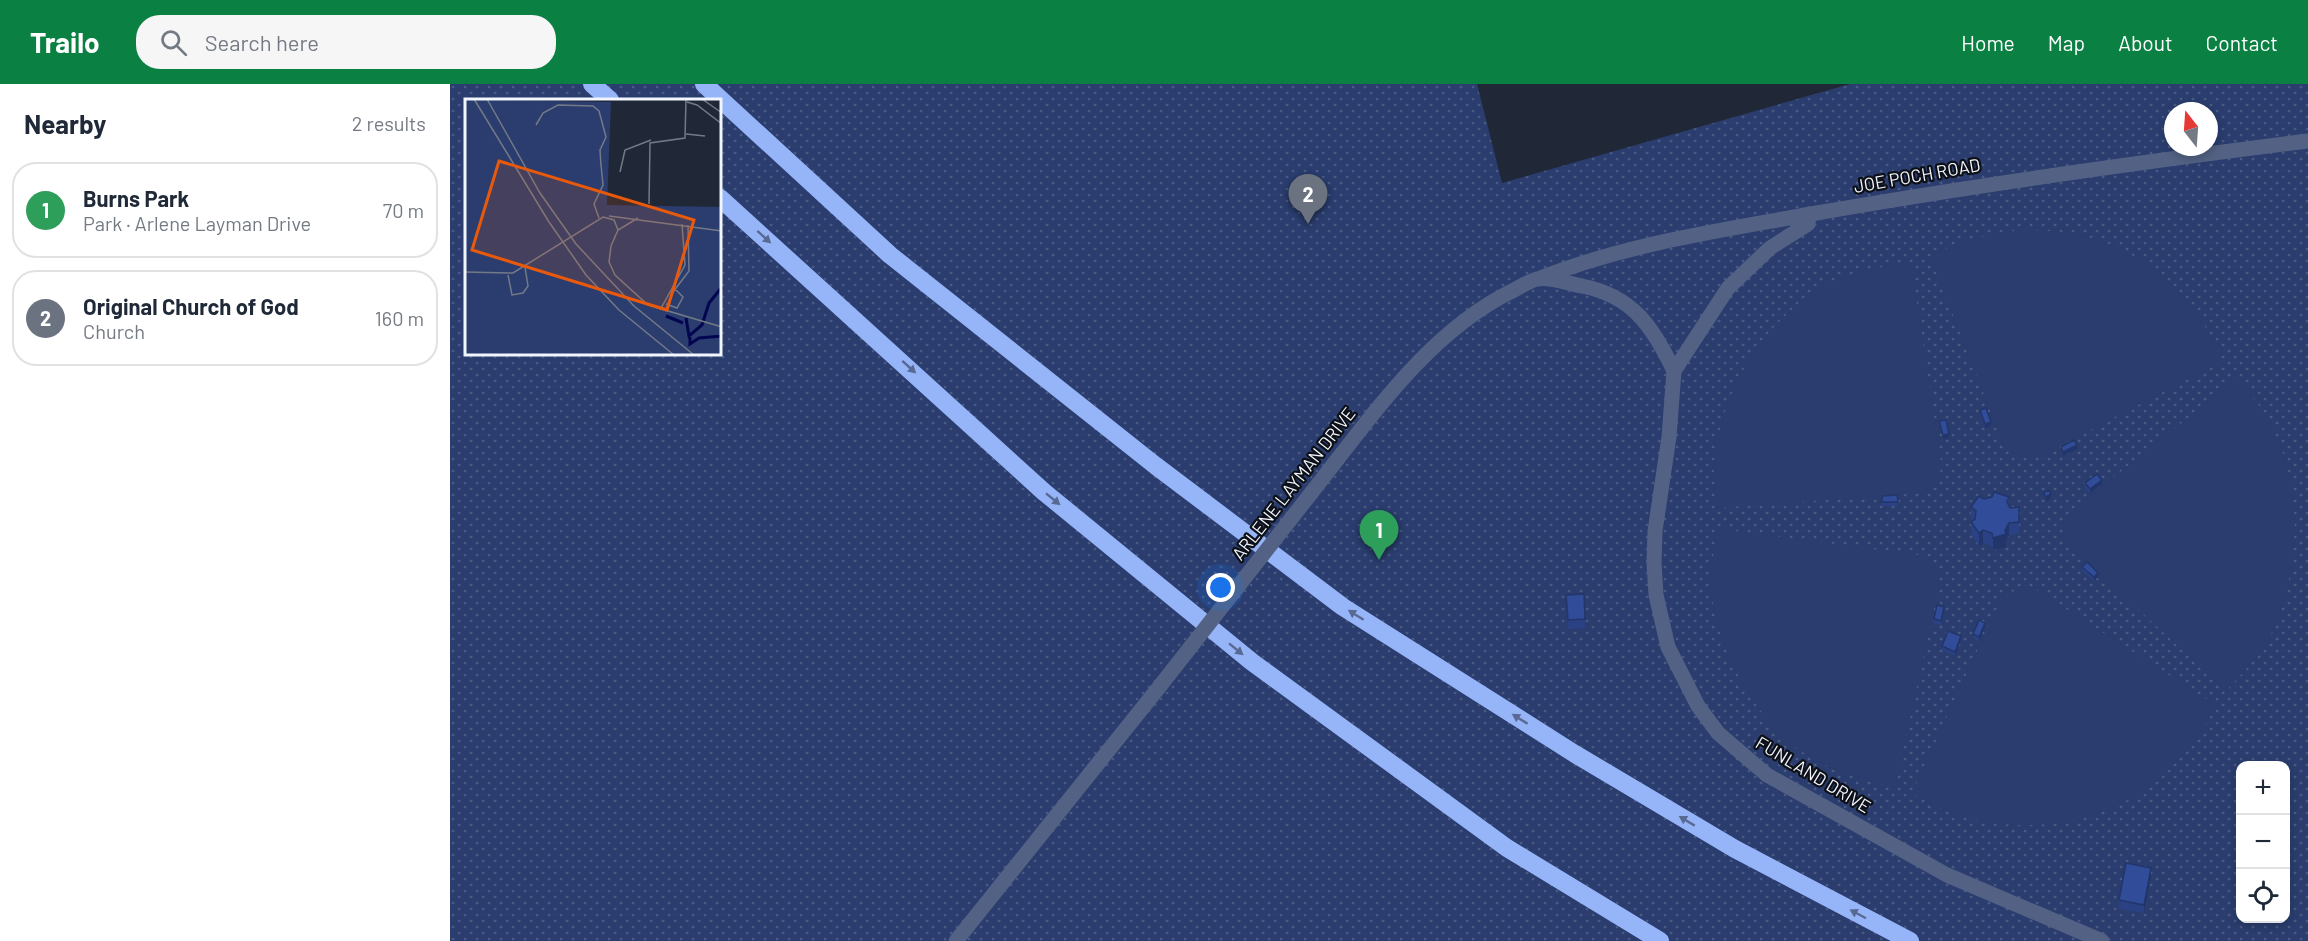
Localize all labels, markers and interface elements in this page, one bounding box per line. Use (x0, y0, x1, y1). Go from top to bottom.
search box (136, 15, 556, 69)
text: Trailo (30, 25, 100, 59)
icon: search (157, 26, 190, 59)
text: Search here (205, 29, 319, 55)
text: Home (1961, 30, 2015, 55)
text: Map (2048, 30, 2085, 55)
text: About (2118, 30, 2173, 55)
text: Contact (2206, 30, 2278, 55)
inset map (465, 99, 722, 356)
north arrow (2164, 102, 2218, 156)
text: Nearby (24, 108, 106, 139)
text: 2 results (352, 111, 426, 135)
street label: JOE POCH ROAD (1852, 153, 1982, 197)
pin: 2 (1288, 174, 1328, 224)
text: Burns Park (83, 185, 189, 211)
text: 1 (42, 198, 49, 222)
text: 70 m (383, 198, 424, 222)
text: Park · Arlene Layman Drive (83, 211, 311, 235)
one-way arrow (756, 230, 771, 243)
text: Original Church of God (83, 293, 299, 319)
text: 2 (40, 306, 51, 330)
text: 160 m (375, 306, 424, 330)
text: Church (83, 319, 145, 343)
one-way arrow (902, 360, 916, 374)
street label: ARLENE LAYMAN DRIVE (1227, 403, 1360, 564)
one-way arrow (1045, 492, 1061, 505)
pin: 1 (1360, 510, 1398, 560)
your location (1206, 573, 1235, 602)
one-way arrow (1348, 609, 1364, 620)
one-way arrow (1229, 642, 1244, 654)
one-way arrow (1512, 714, 1528, 725)
street label: FUNLAND DRIVE (1752, 731, 1875, 817)
map controls (2236, 761, 2290, 923)
button: + (2236, 761, 2290, 815)
one-way arrow (1679, 815, 1695, 826)
button: − (2236, 815, 2290, 869)
button: locate (2236, 869, 2290, 923)
one-way arrow (1849, 909, 1866, 919)

